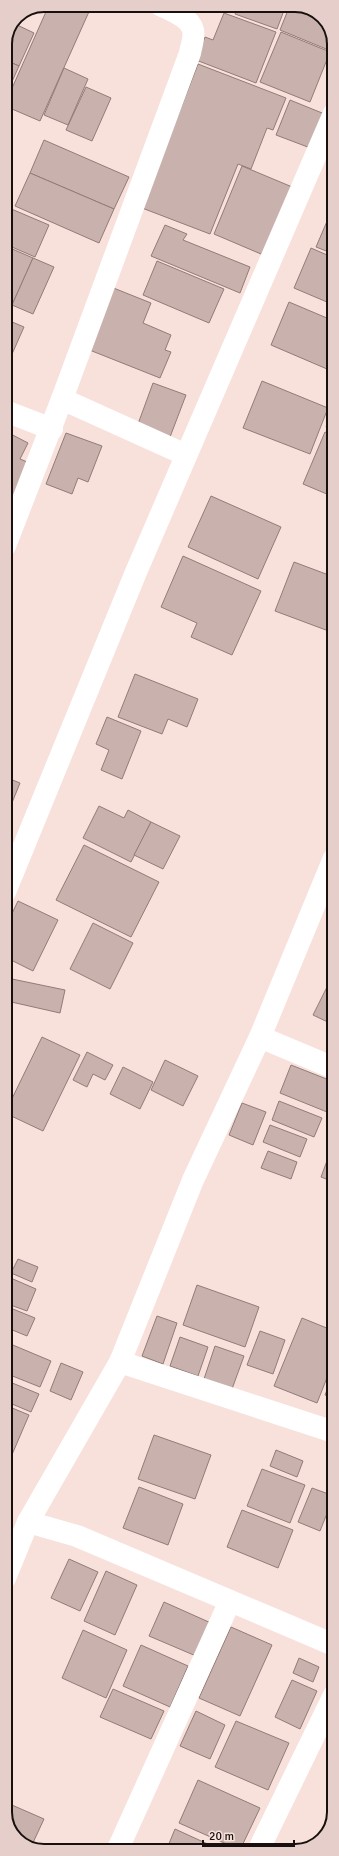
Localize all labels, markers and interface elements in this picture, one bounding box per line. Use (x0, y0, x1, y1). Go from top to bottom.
scale bar (203, 1822, 294, 1848)
text: 20 m (209, 1829, 234, 1844)

